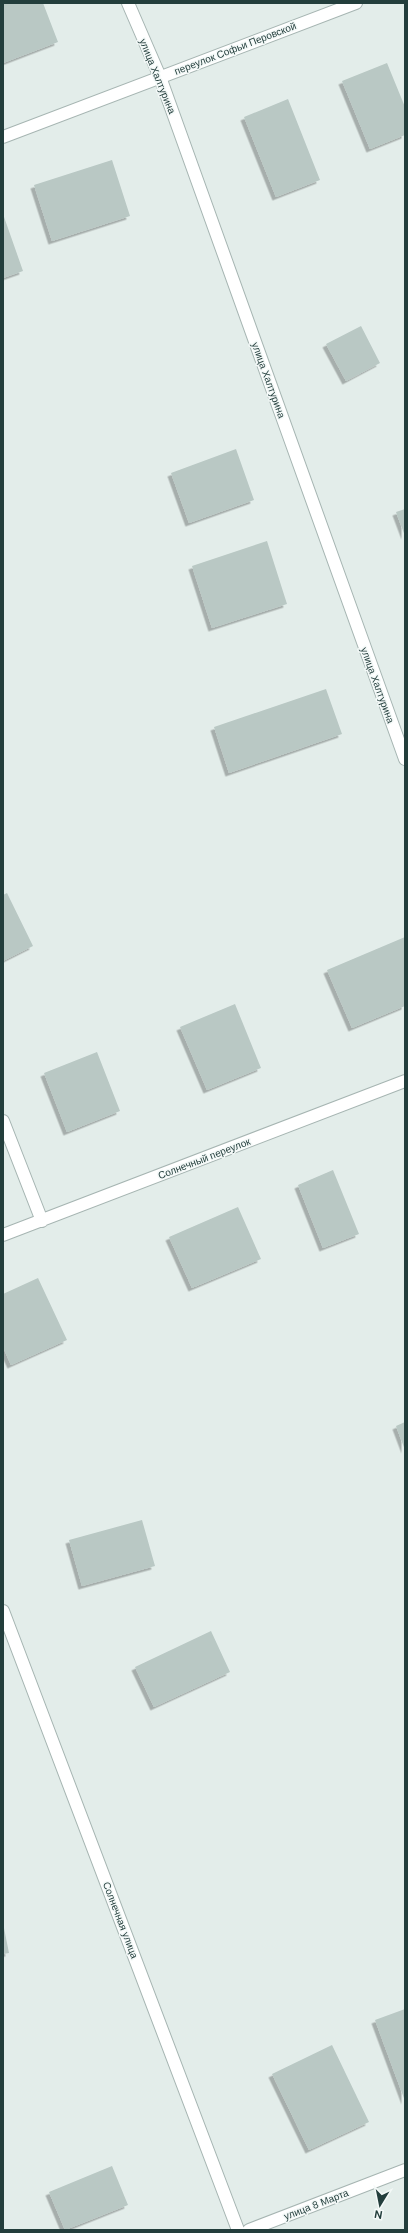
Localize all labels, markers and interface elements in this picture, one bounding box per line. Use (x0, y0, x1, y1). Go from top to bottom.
street label: переулок Софьи Перовской (172, 19, 298, 78)
street label: улица Халтурина (137, 37, 179, 116)
street label: улица Халтурина (249, 340, 288, 420)
street label: улица Халтурина (358, 645, 397, 725)
street label: Солнечный переулок (156, 1135, 253, 1182)
street label: Солнечная улица (100, 1880, 141, 1961)
north arrow (360, 2185, 400, 2225)
street label: улица 8 Марта (282, 2186, 351, 2223)
text: N (373, 2207, 383, 2222)

